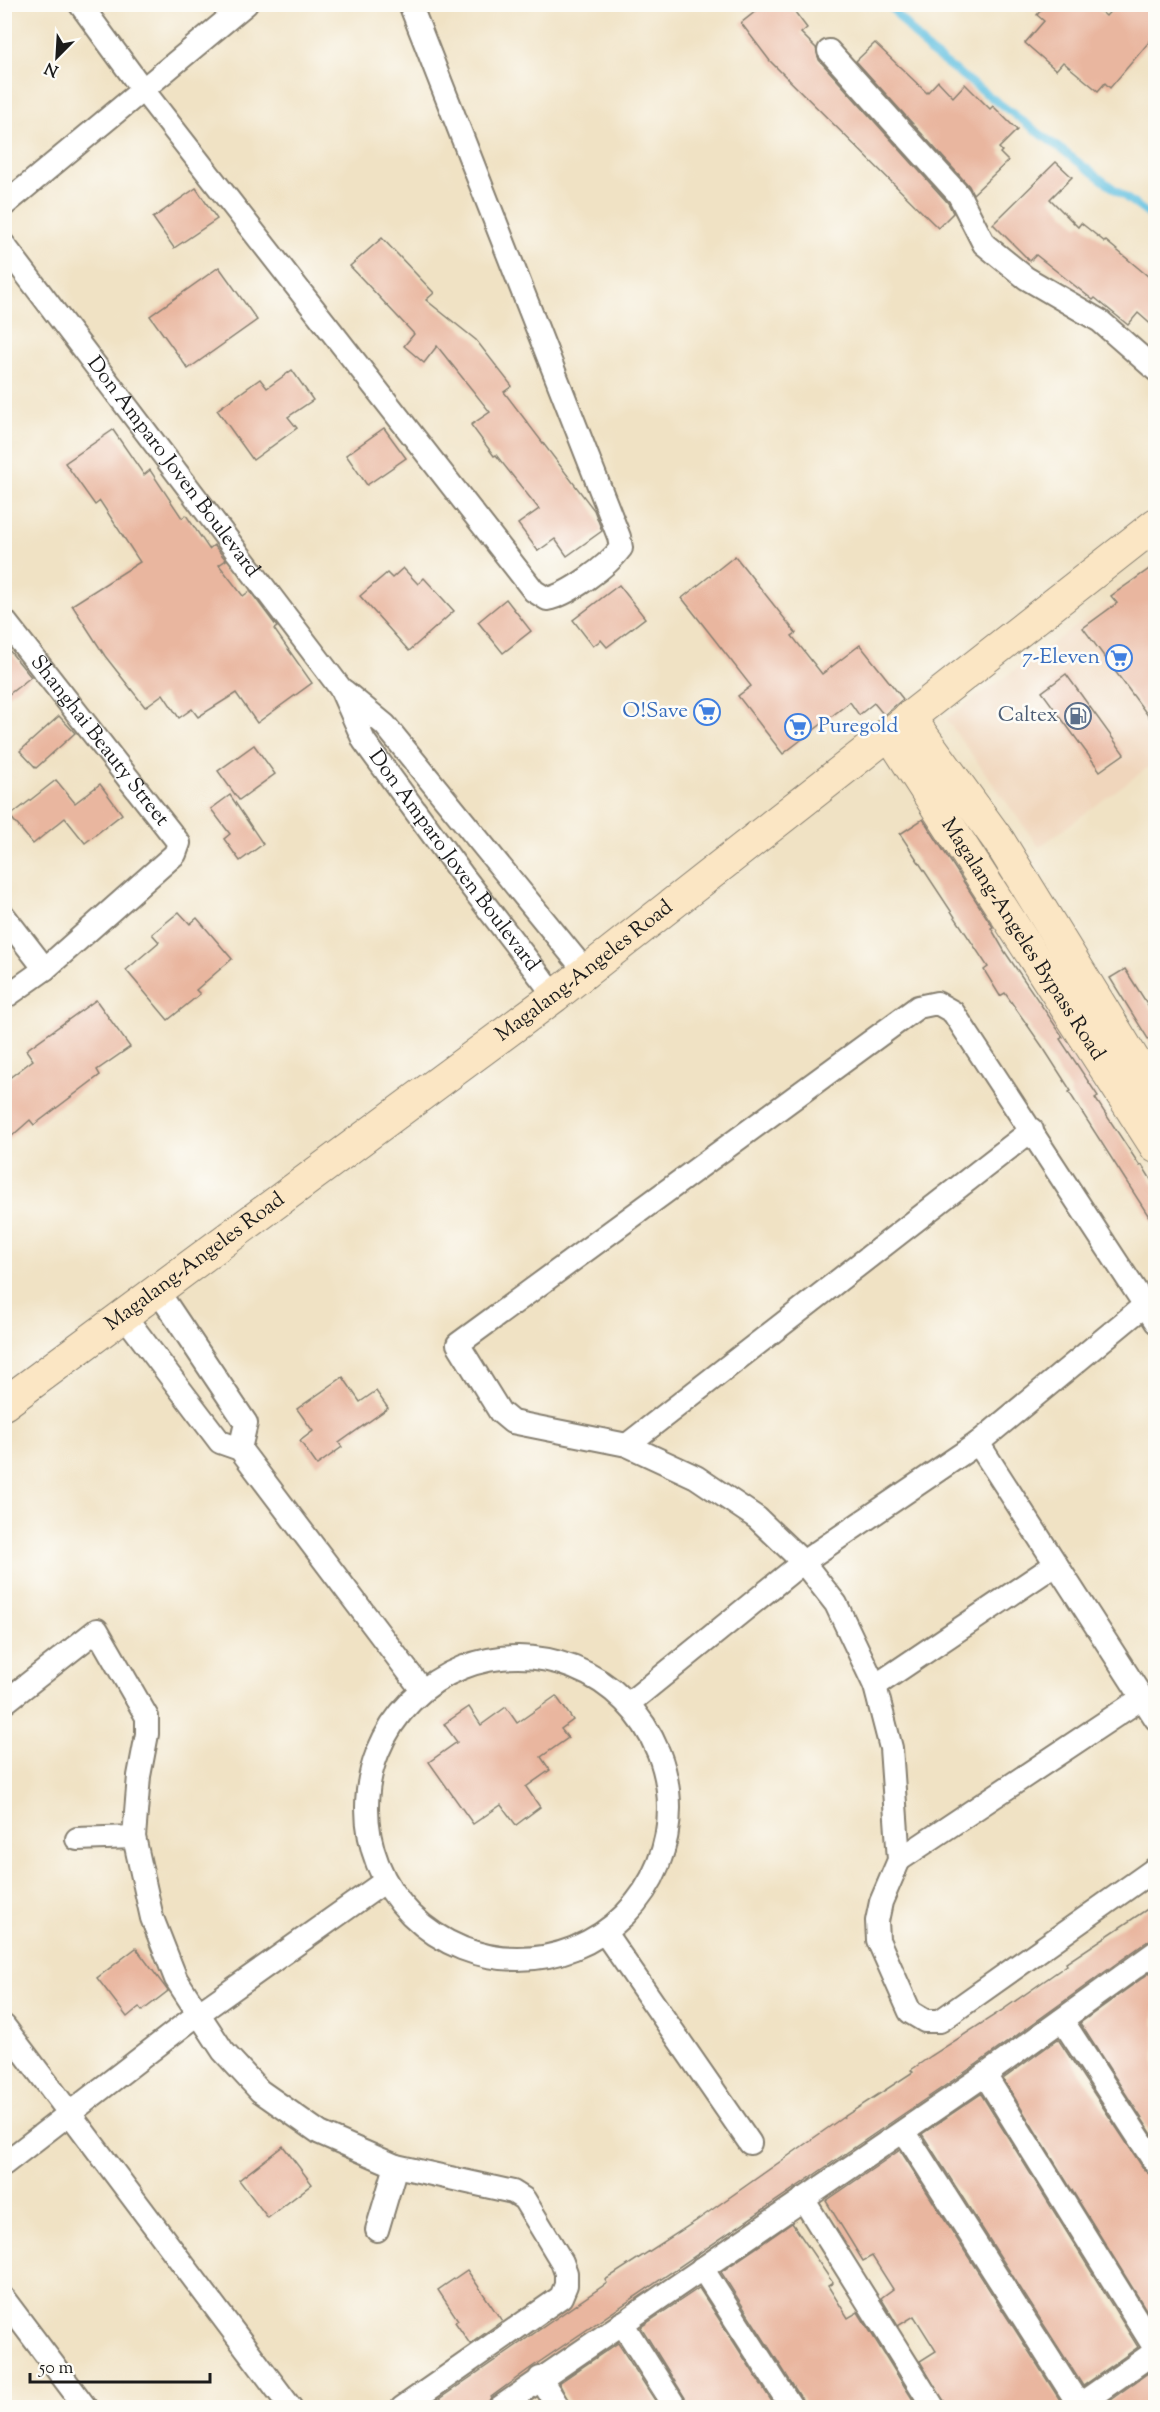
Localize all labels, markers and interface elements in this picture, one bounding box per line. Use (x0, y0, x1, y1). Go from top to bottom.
north arrow (27, 27, 87, 87)
text: N (41, 55, 62, 82)
street label: Don Amparo Joven Boulevard (79, 350, 266, 584)
place label: 7-Eleven (1022, 643, 1100, 673)
supermarket icon: 7-Eleven (1104, 643, 1134, 673)
street label: Shanghai Beauty Street (22, 649, 176, 833)
place label: O!Save (622, 697, 688, 727)
supermarket icon: O!Save (692, 697, 722, 727)
place label: Caltex (998, 701, 1058, 731)
fuel station icon: Caltex (1063, 701, 1093, 731)
supermarket icon: Puregold (783, 712, 813, 742)
place label: Puregold (818, 712, 898, 742)
street label: Don Amparo Joven Boulevard (361, 744, 546, 978)
street label: Magalang-Angeles Bypass Road (933, 813, 1112, 1067)
street label: Magalang-Angeles Road (490, 893, 680, 1050)
street label: Magalang-Angeles Road (99, 1186, 292, 1339)
scale bar (30, 2346, 210, 2384)
text: 50 m (38, 2356, 74, 2382)

